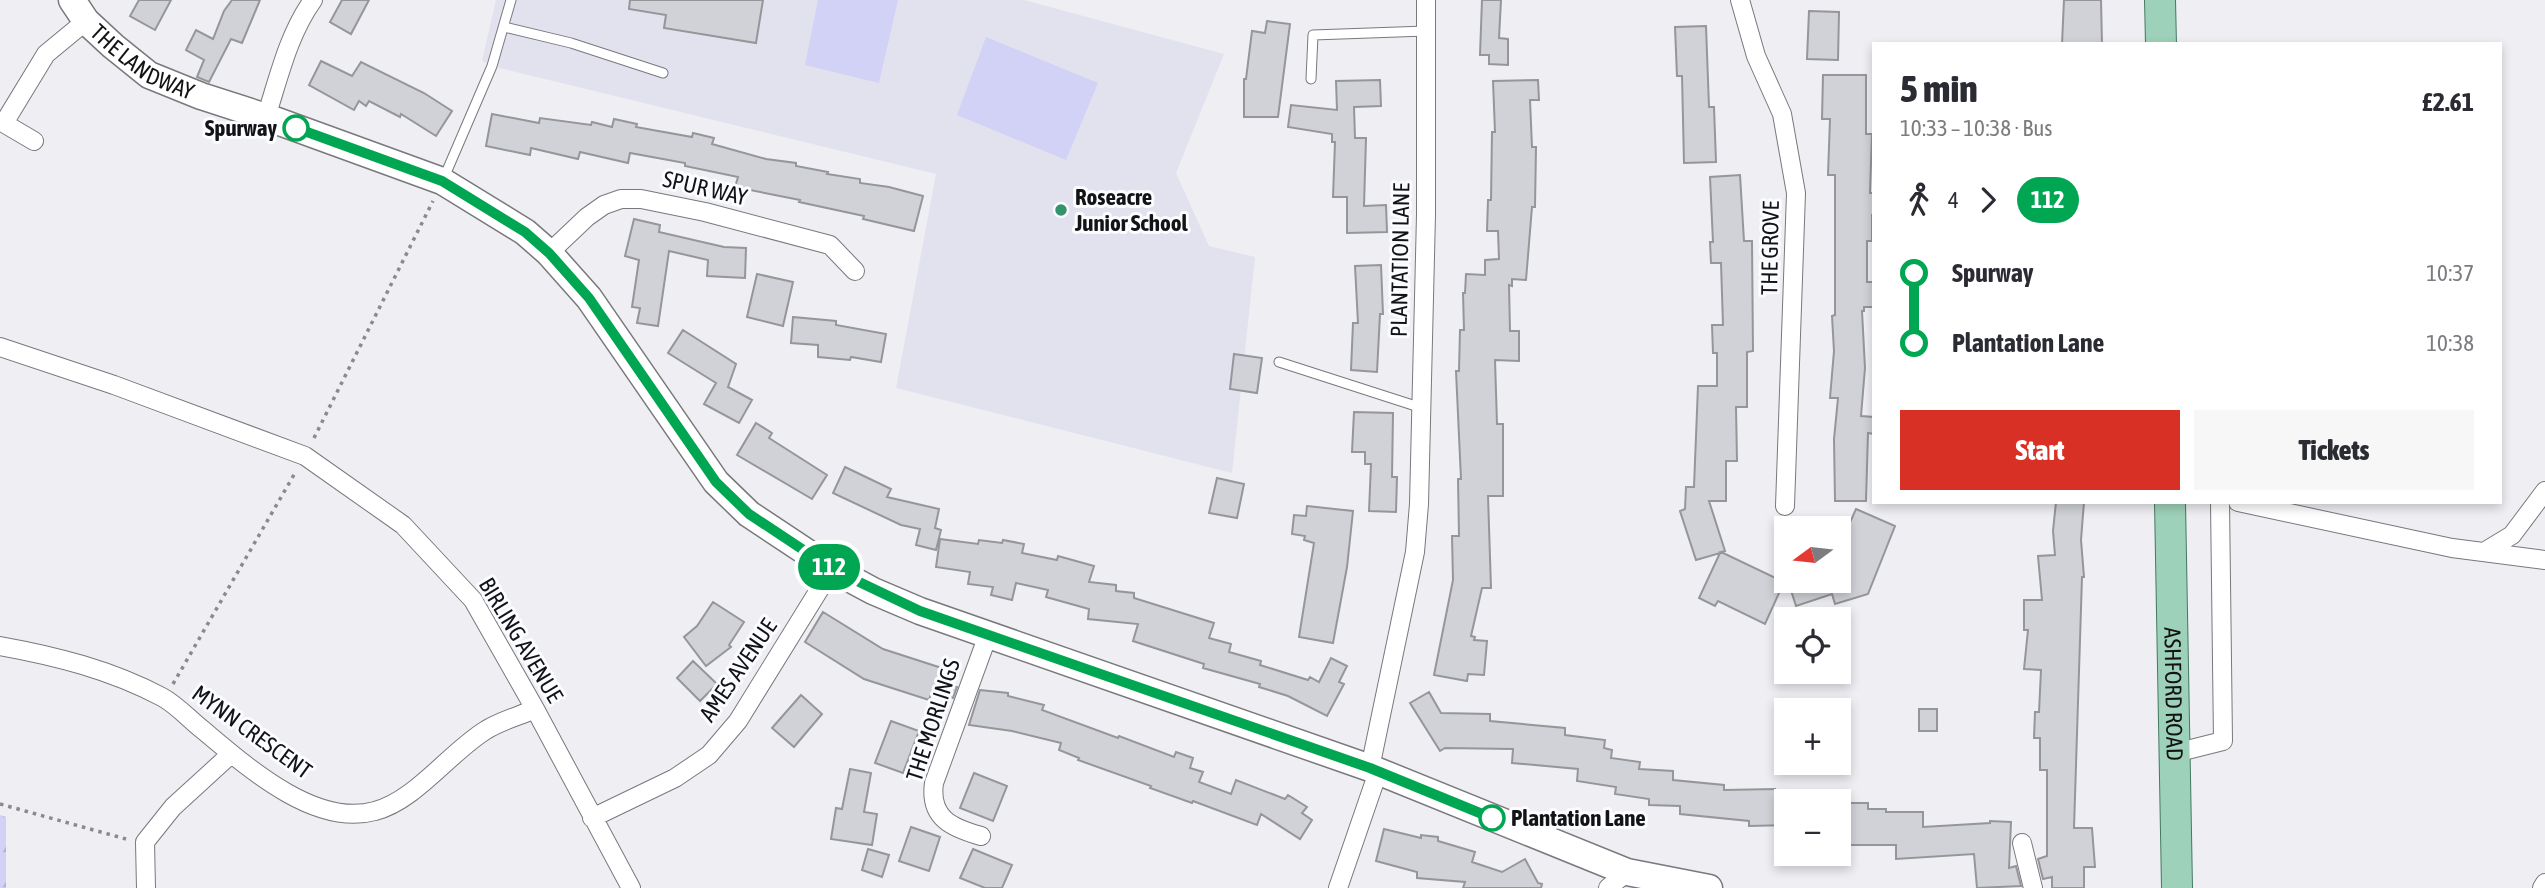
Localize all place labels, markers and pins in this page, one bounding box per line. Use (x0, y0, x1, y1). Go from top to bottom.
place label: Spurway (205, 115, 278, 141)
marker: Spurway (283, 115, 309, 141)
place label: Roseacre Junior School (1074, 184, 1189, 236)
marker: Roseacre Junior School (1053, 202, 1069, 218)
marker: Plantation Lane (1479, 805, 1505, 831)
place label: Plantation Lane (1511, 805, 1646, 831)

